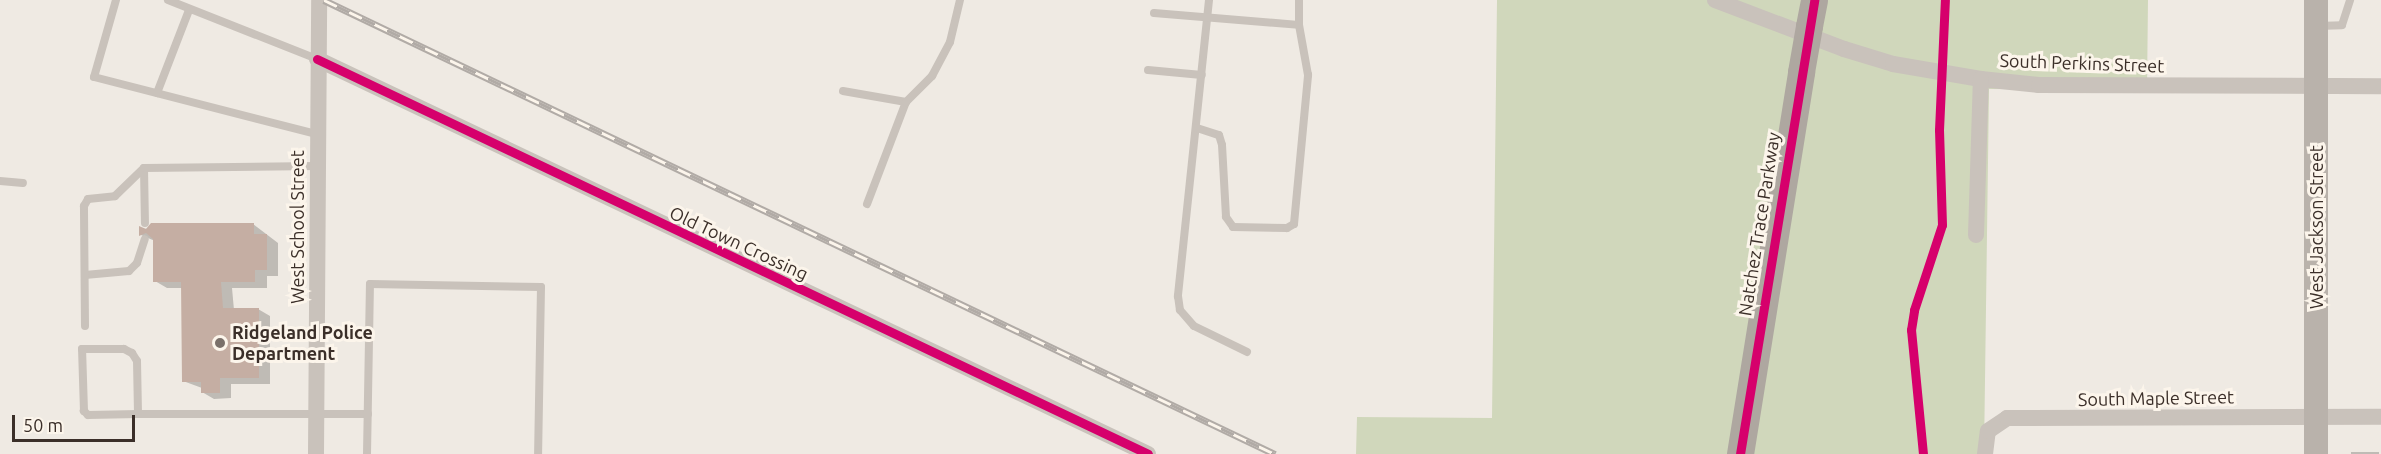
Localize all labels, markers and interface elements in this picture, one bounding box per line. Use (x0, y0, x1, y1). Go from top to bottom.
street label: South Perkins Street (1999, 49, 2165, 77)
street label: Natchez Trace Parkway (1734, 131, 1784, 317)
street label: West Jackson Street (2305, 145, 2327, 309)
street label: West School Street (286, 150, 308, 304)
street label: Old Town Crossing (666, 201, 812, 285)
place label: Ridgeland Police Department (232, 322, 373, 364)
marker: Ridgeland Police Department (213, 336, 227, 350)
street label: South Maple Street (2078, 386, 2234, 410)
scale bar (15, 403, 138, 441)
text: 50 m (23, 415, 63, 435)

